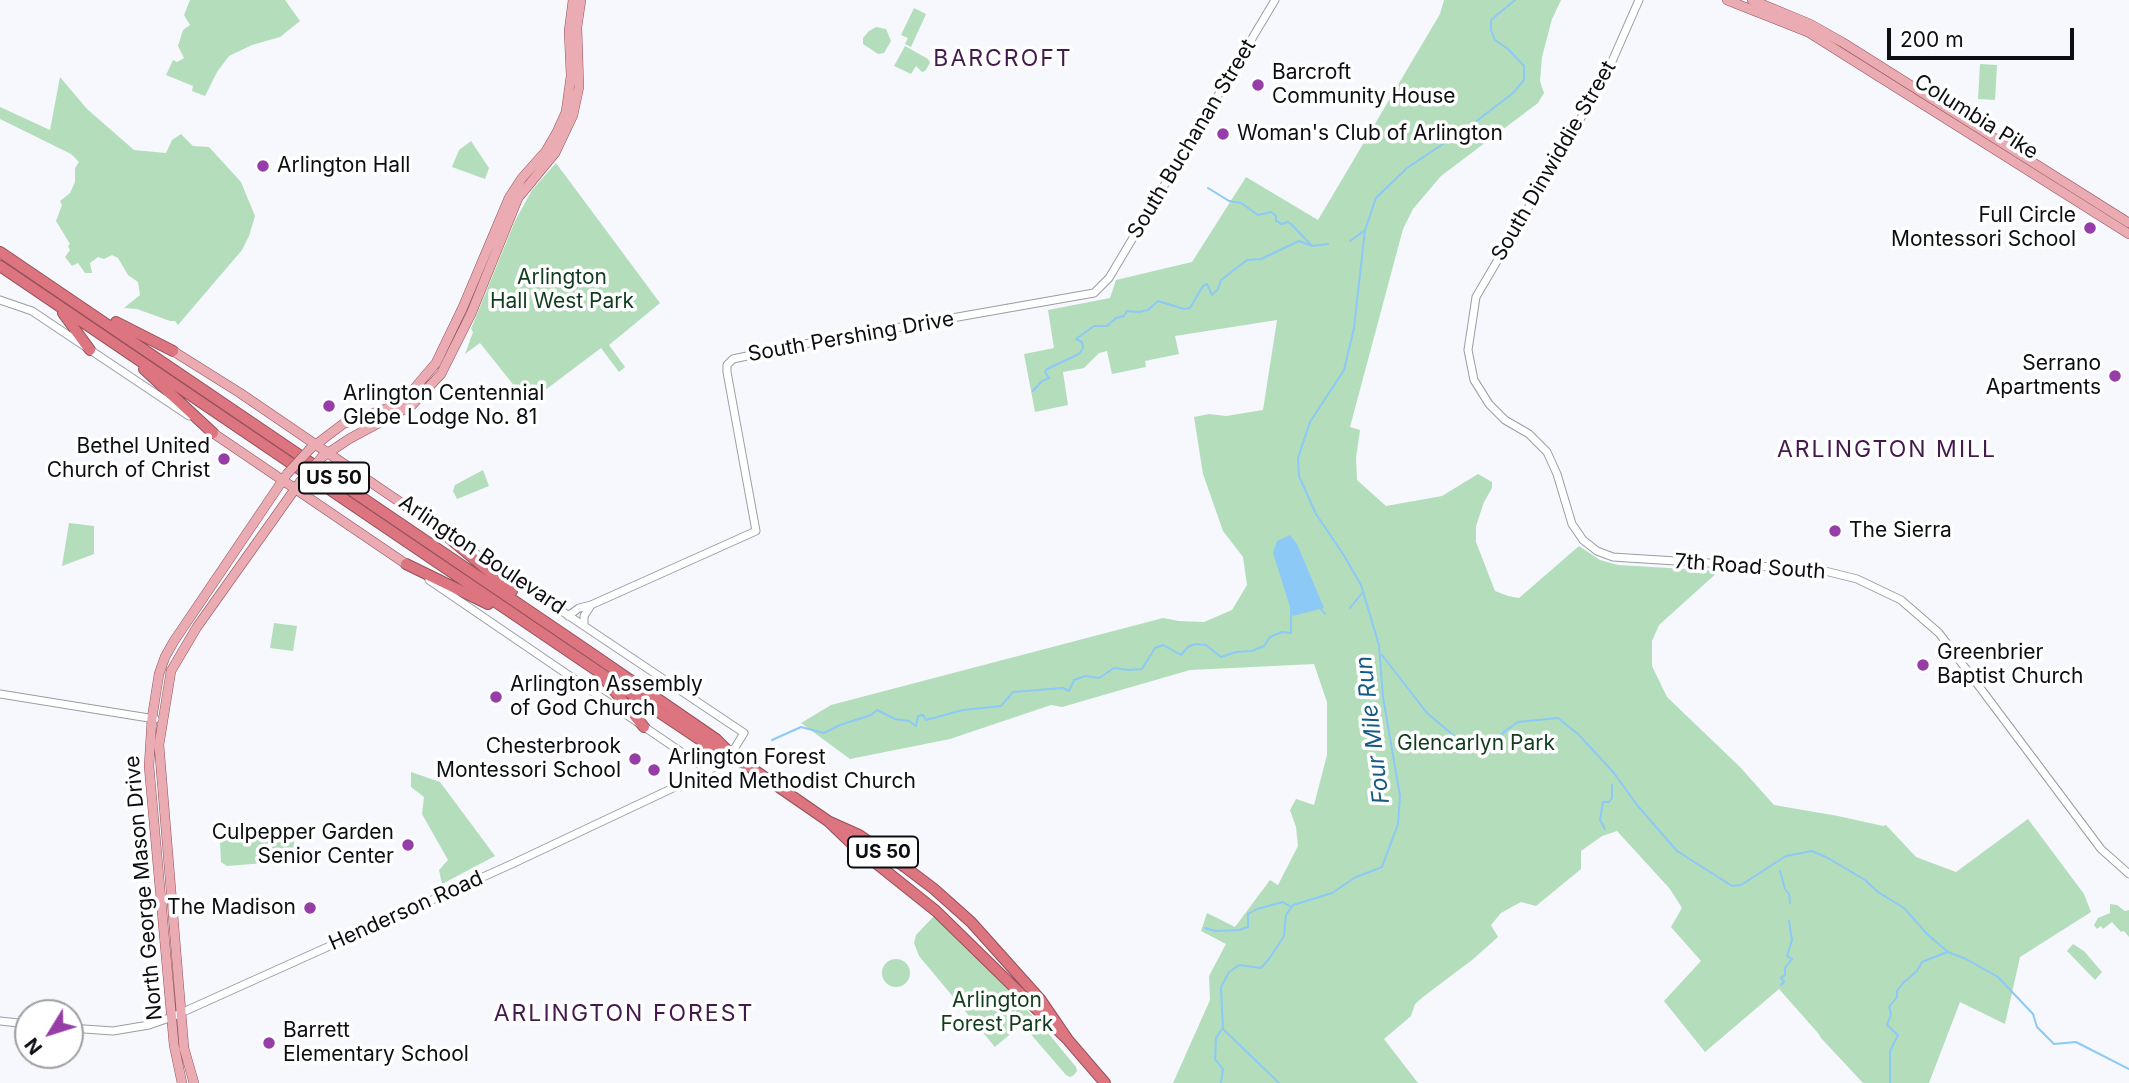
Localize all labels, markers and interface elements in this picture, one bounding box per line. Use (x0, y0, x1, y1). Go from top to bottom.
scale bar (1891, 14, 2078, 58)
text: 200 m (1900, 27, 1964, 52)
street label: South Buchanan Street (1123, 35, 1261, 243)
district label: BARCROFT (934, 45, 1072, 73)
street label: South Dinwiddie Street (1486, 56, 1622, 266)
place label: Barcroft Community House (1272, 60, 1456, 110)
street label: Columbia Pike (1909, 69, 2043, 165)
marker: Barcroft Community House (1250, 77, 1266, 93)
place label: Woman's Club of Arlington (1237, 121, 1503, 147)
marker: Woman's Club of Arlington (1215, 126, 1231, 142)
place label: Arlington Hall (277, 153, 410, 179)
marker: Arlington Hall (255, 158, 271, 174)
place label: Full Circle Montessori School (1891, 203, 2076, 253)
marker: Full Circle Montessori School (2082, 220, 2098, 236)
park label: Arlington Hall West Park (490, 265, 634, 315)
street label: South Pershing Drive (746, 306, 956, 368)
place label: Serrano Apartments (1986, 351, 2101, 401)
marker: Serrano Apartments (2107, 368, 2123, 384)
place label: Arlington Centennial Glebe Lodge No. 81 (343, 381, 544, 431)
marker: Arlington Centennial Glebe Lodge No. 81 (321, 398, 337, 414)
place label: Bethel United Church of Christ (47, 434, 210, 484)
district label: ARLINGTON MILL (1779, 436, 1995, 464)
marker: Bethel United Church of Christ (216, 451, 232, 467)
road number: US 50 (299, 463, 369, 494)
street label: Arlington Boulevard (394, 490, 570, 620)
place label: The Sierra (1849, 518, 1952, 544)
marker: The Sierra (1827, 523, 1843, 539)
street label: 7th Road South (1674, 549, 1826, 585)
place label: Greenbrier Baptist Church (1937, 640, 2083, 690)
water label: Four Mile Run (1350, 654, 1396, 806)
marker: Greenbrier Baptist Church (1915, 657, 1931, 673)
place label: Arlington Assembly of God Church (510, 672, 703, 722)
marker: Arlington Assembly of God Church (488, 689, 504, 705)
park label: Glencarlyn Park (1397, 731, 1555, 757)
place label: Chesterbrook Montessori School (436, 734, 621, 784)
place label: Arlington Forest United Methodist Church (668, 745, 916, 795)
marker: Chesterbrook Montessori School (627, 751, 643, 767)
street label: North George Mason Drive (120, 755, 168, 1021)
marker: Arlington Forest United Methodist Church (646, 762, 662, 778)
place label: Culpepper Garden Senior Center (212, 820, 394, 870)
road number: US 50 (848, 836, 918, 867)
marker: Culpepper Garden Senior Center (400, 837, 416, 853)
street label: Henderson Road (325, 866, 487, 956)
place label: The Madison (167, 895, 296, 921)
marker: The Madison (302, 900, 318, 916)
park label: Arlington Forest Park (941, 988, 1053, 1038)
north arrow (14, 999, 84, 1069)
district label: ARLINGTON FOREST (496, 1000, 752, 1028)
place label: Barrett Elementary School (283, 1018, 469, 1068)
text: N (20, 1033, 47, 1059)
marker: Barrett Elementary School (261, 1035, 277, 1051)

